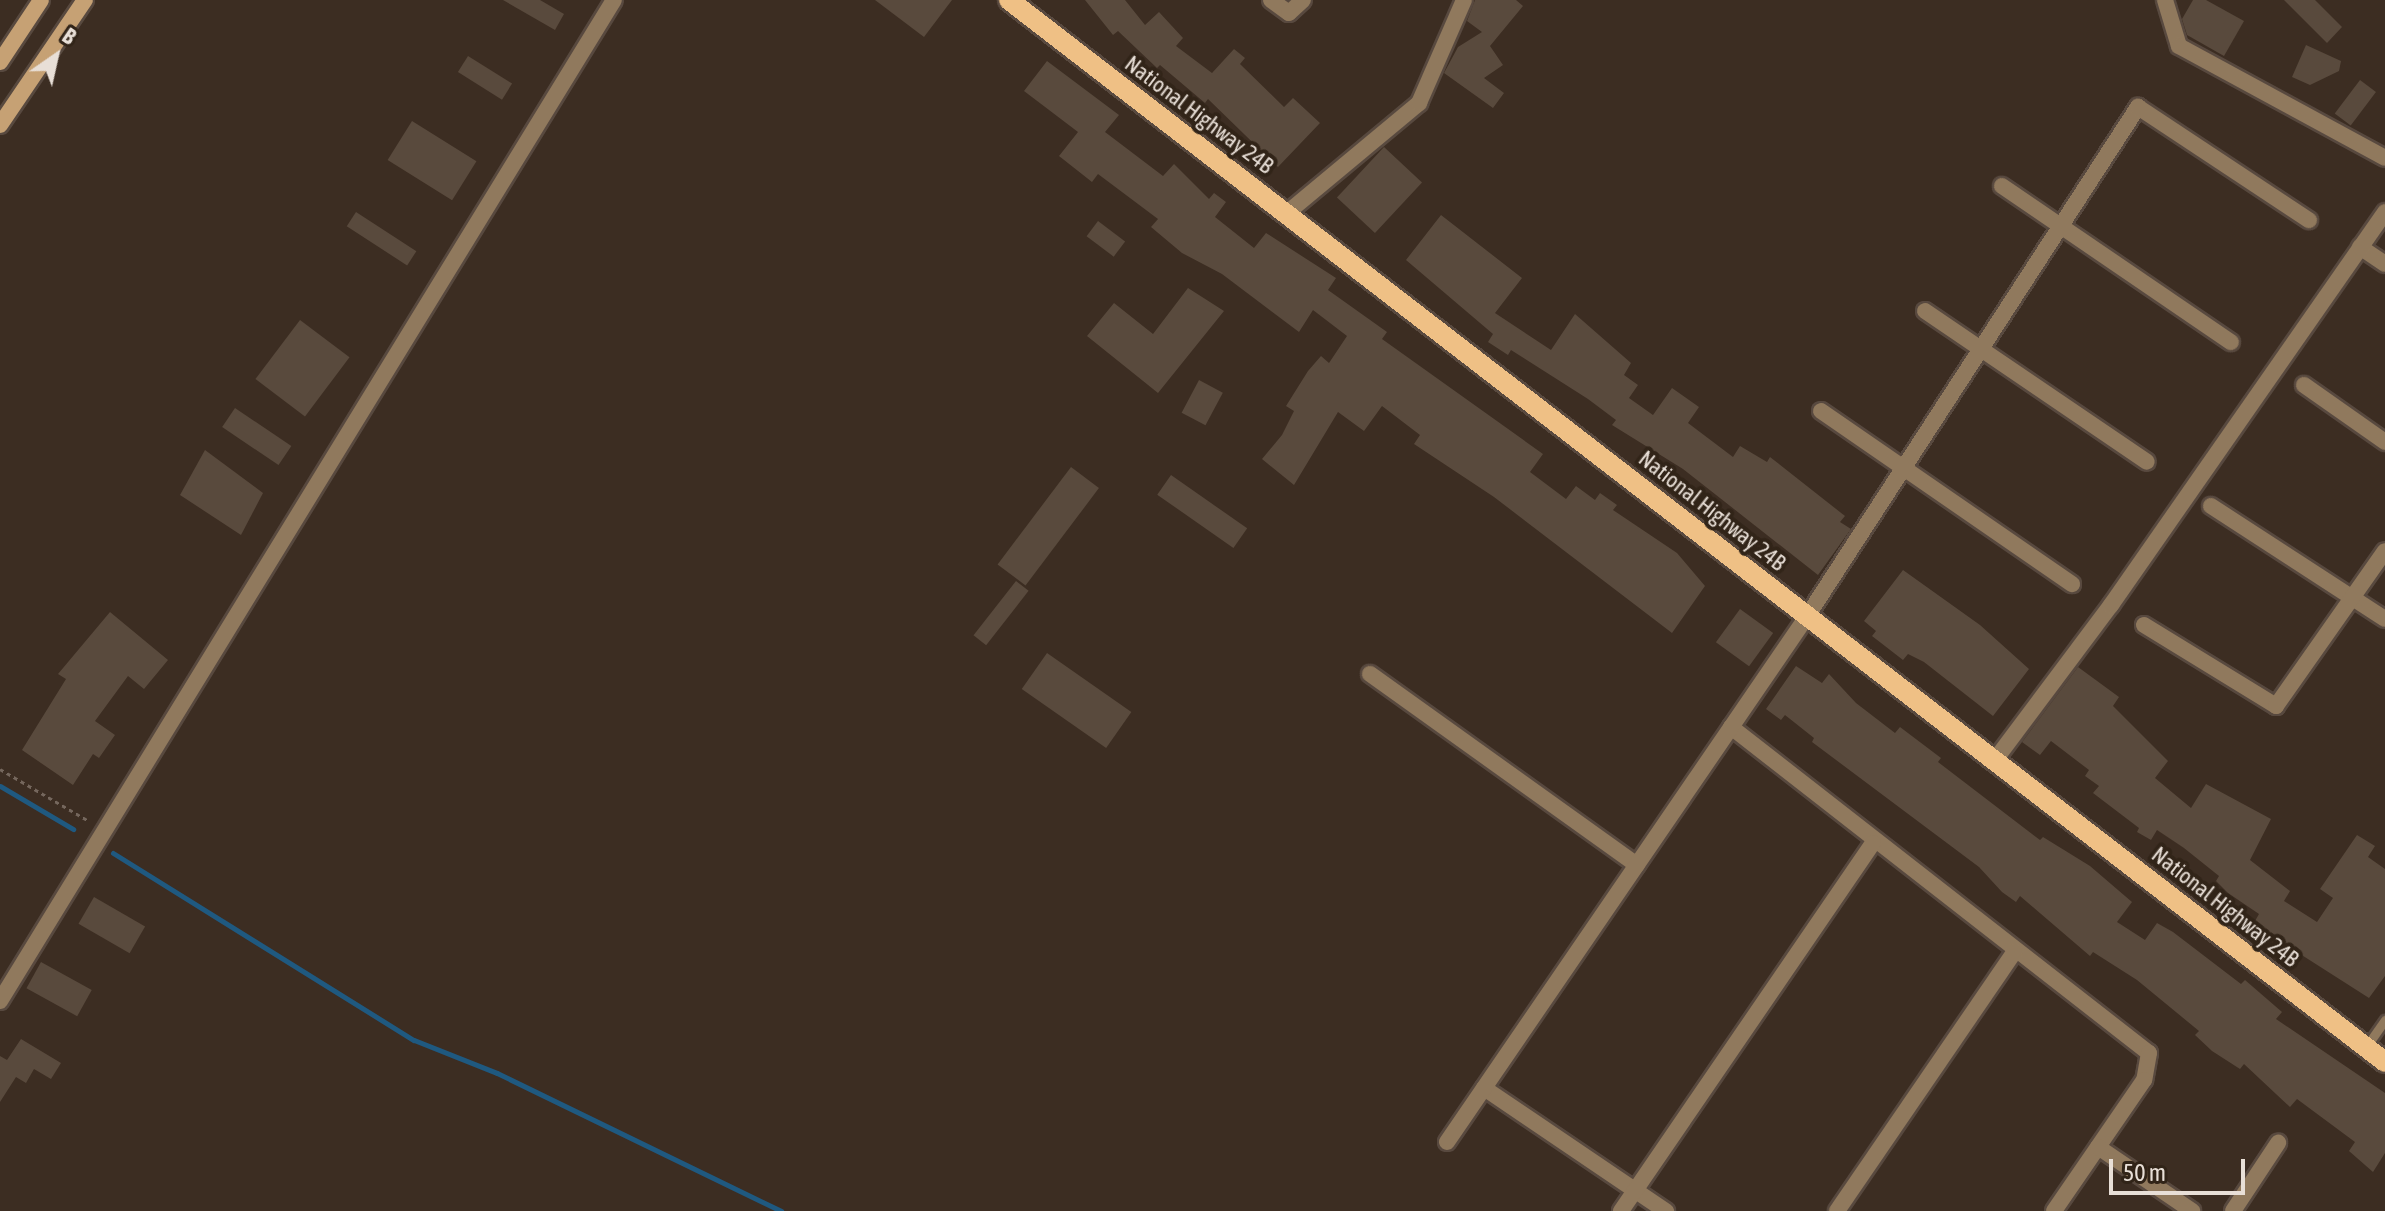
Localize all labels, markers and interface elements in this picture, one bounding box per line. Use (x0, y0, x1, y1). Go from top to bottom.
north arrow (16, 16, 96, 96)
text: B (58, 22, 81, 50)
street label: National Highway 24B (1120, 51, 1278, 179)
street label: National Highway 24B (1633, 445, 1791, 577)
street label: National Highway 24B (2146, 841, 2304, 973)
scale bar (2113, 1143, 2249, 1193)
text: 50 m (2123, 1159, 2166, 1186)

